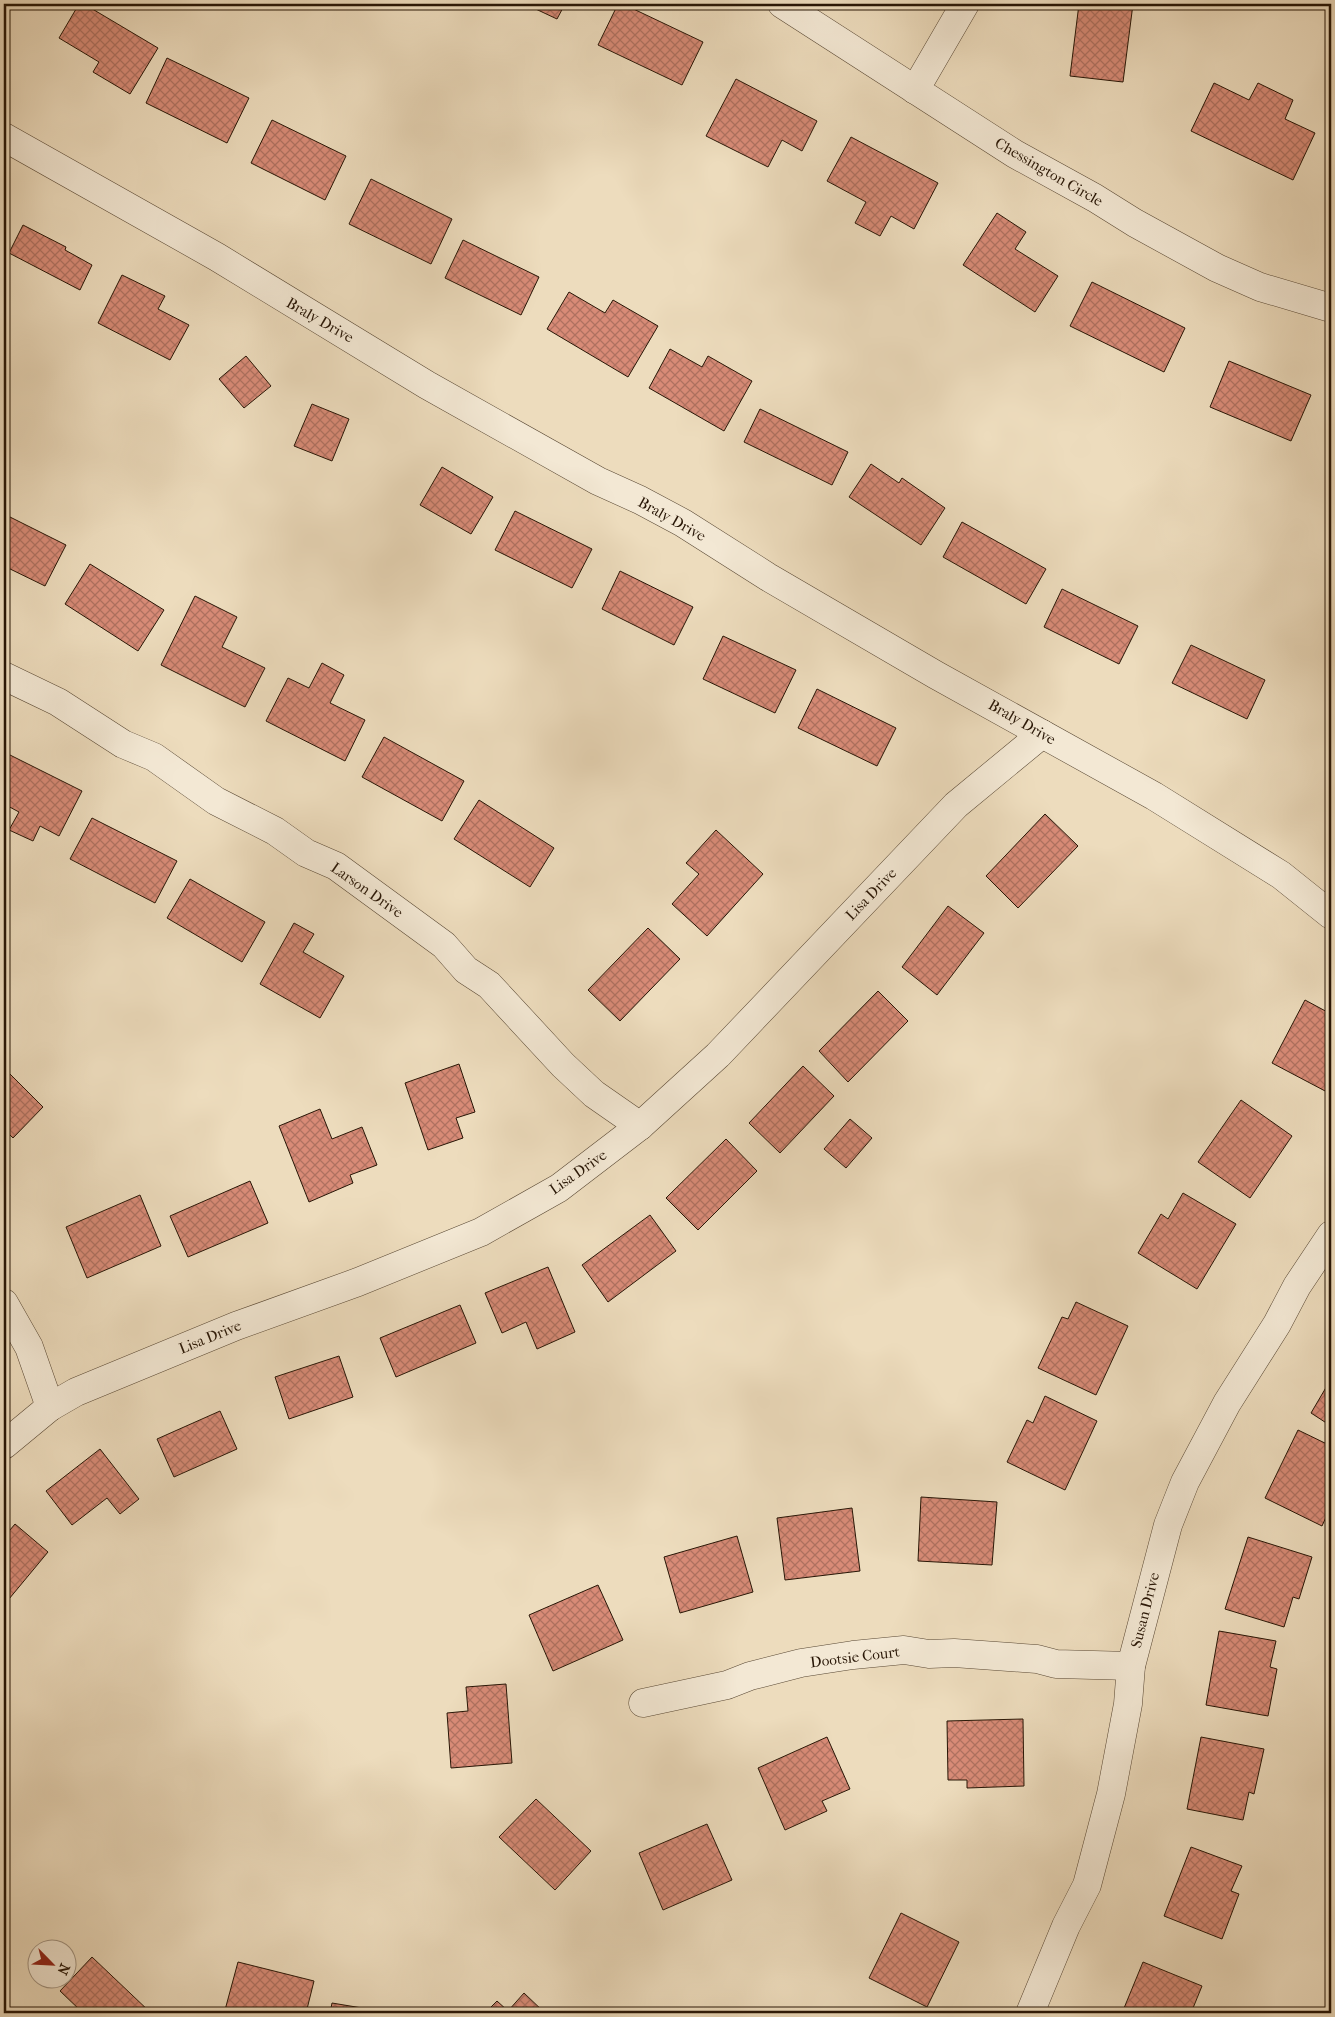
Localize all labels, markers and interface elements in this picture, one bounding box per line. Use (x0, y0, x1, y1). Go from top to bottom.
street label: Chessington Circle (992, 134, 1107, 211)
street label: Braly Drive (283, 294, 357, 347)
street label: Braly Drive (635, 493, 710, 545)
street label: Braly Drive (985, 696, 1059, 749)
street label: Larson Drive (327, 859, 407, 922)
street label: Lisa Drive (842, 864, 901, 924)
street label: Lisa Drive (546, 1145, 611, 1198)
street label: Lisa Drive (176, 1316, 244, 1358)
street label: Susan Drive (1127, 1570, 1163, 1650)
street label: Dootsie Court (809, 1642, 902, 1671)
north arrow (28, 1940, 78, 1990)
text: N (53, 1961, 73, 1978)

